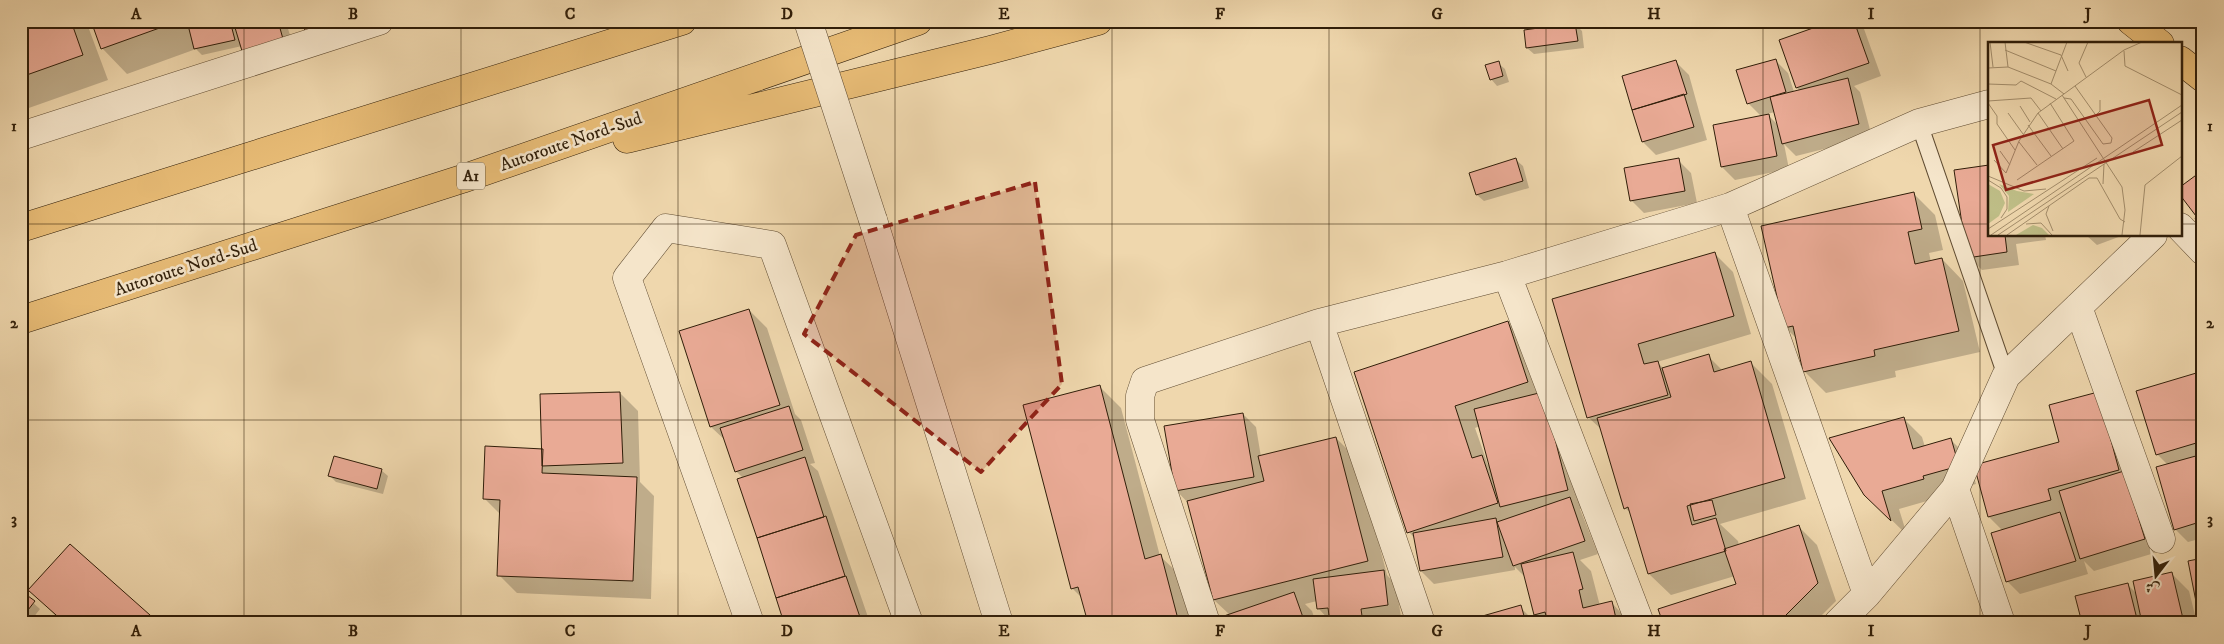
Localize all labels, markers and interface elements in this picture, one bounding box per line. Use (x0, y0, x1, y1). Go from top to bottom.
text: A (130, 4, 142, 24)
text: B (348, 4, 358, 24)
text: C (565, 4, 575, 24)
text: D (781, 4, 793, 24)
text: E (998, 4, 1010, 24)
text: F (1215, 4, 1225, 24)
text: G (1431, 4, 1443, 24)
text: H (1647, 4, 1661, 24)
text: I (1868, 4, 1875, 24)
text: J (2083, 4, 2092, 24)
inset map (1988, 42, 2182, 236)
street label: Autoroute Nord-Sud (497, 107, 645, 177)
text: 1 (11, 116, 17, 136)
text: 1 (2207, 116, 2213, 136)
road number: A1 (457, 162, 485, 190)
street label: Autoroute Nord-Sud (112, 235, 260, 301)
text: 2 (10, 313, 19, 333)
text: 2 (2206, 313, 2215, 333)
text: 3 (11, 509, 17, 529)
text: 3 (2207, 509, 2213, 529)
north arrow (2132, 552, 2182, 602)
text: ش (2143, 577, 2162, 598)
text: A (130, 621, 142, 641)
text: B (348, 621, 358, 641)
text: C (565, 621, 575, 641)
text: D (781, 621, 793, 641)
text: E (998, 621, 1010, 641)
text: F (1215, 621, 1225, 641)
text: G (1431, 621, 1443, 641)
text: H (1647, 621, 1661, 641)
text: I (1868, 621, 1875, 641)
text: J (2083, 621, 2092, 641)

